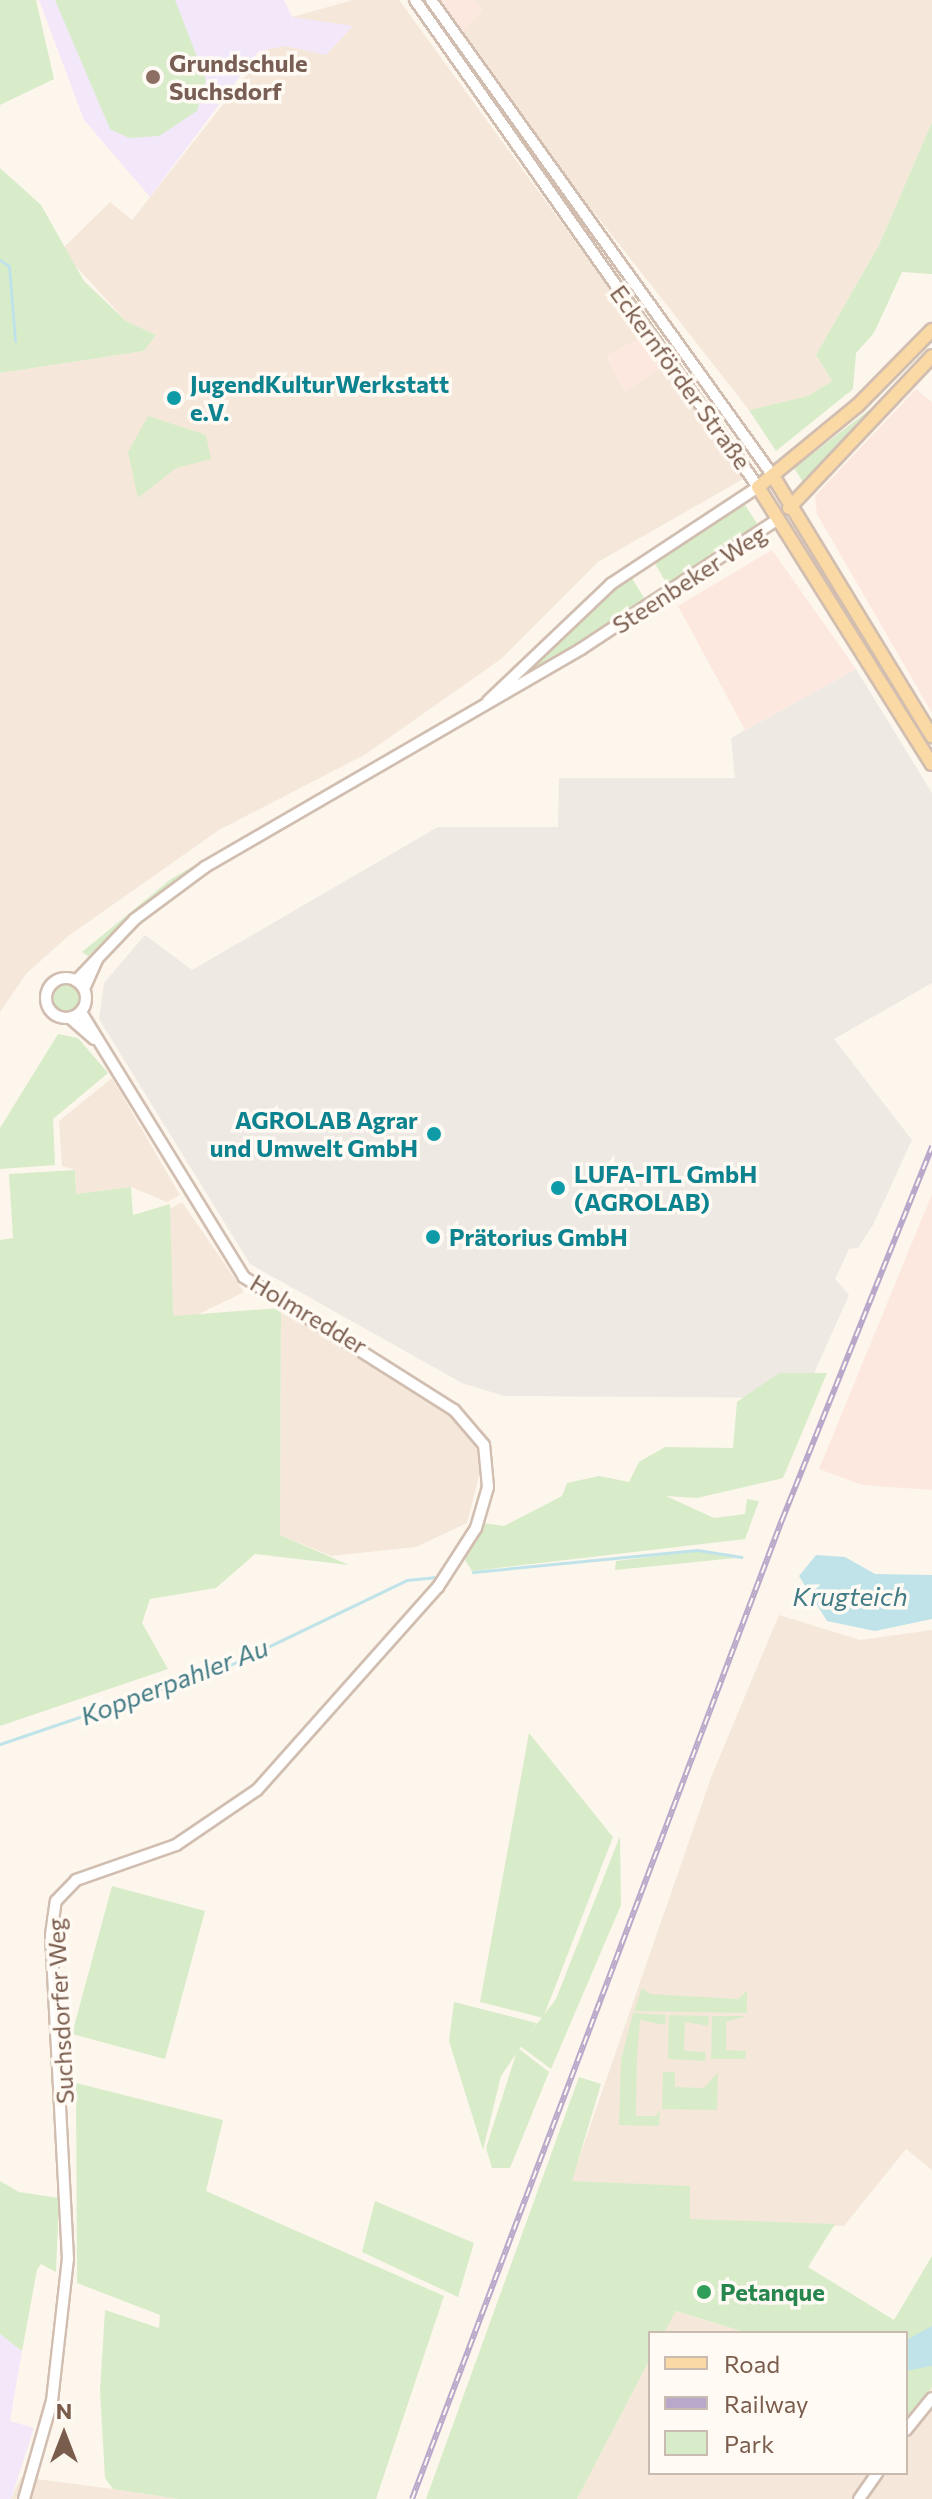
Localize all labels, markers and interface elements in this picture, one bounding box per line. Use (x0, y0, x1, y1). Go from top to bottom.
place label: Grundschule Suchsdorf (169, 49, 308, 105)
marker: Grundschule Suchsdorf (144, 68, 162, 86)
street label: Eckernförder Straße (605, 279, 757, 475)
place label: JugendKulturWerkstatt e.V. (190, 370, 449, 426)
marker: JugendKulturWerkstatt e.V. (165, 389, 183, 407)
street label: Steenbeker Weg (607, 519, 771, 639)
place label: AGROLAB Agrar und Umwelt GmbH (210, 1106, 418, 1162)
marker: AGROLAB Agrar und Umwelt GmbH (425, 1125, 443, 1143)
place label: LUFA-ITL GmbH (AGROLAB) (574, 1160, 757, 1216)
marker: LUFA-ITL GmbH (AGROLAB) (549, 1179, 567, 1197)
place label: Prätorius GmbH (449, 1223, 628, 1251)
marker: Prätorius GmbH (424, 1228, 442, 1246)
street label: Holmredder (245, 1268, 373, 1360)
water label: Krugteich (792, 1580, 908, 1612)
water label: Kopperpahler Au (76, 1631, 272, 1731)
street label: Suchsdorfer Weg (41, 1917, 79, 2105)
place label: Petanque (720, 2278, 825, 2306)
marker: Petanque (695, 2283, 713, 2301)
legend (648, 2331, 908, 2475)
text: Road (724, 2349, 780, 2378)
text: Railway (724, 2389, 809, 2418)
north arrow (24, 2395, 104, 2475)
text: N (56, 2397, 72, 2424)
text: Park (724, 2429, 774, 2458)

